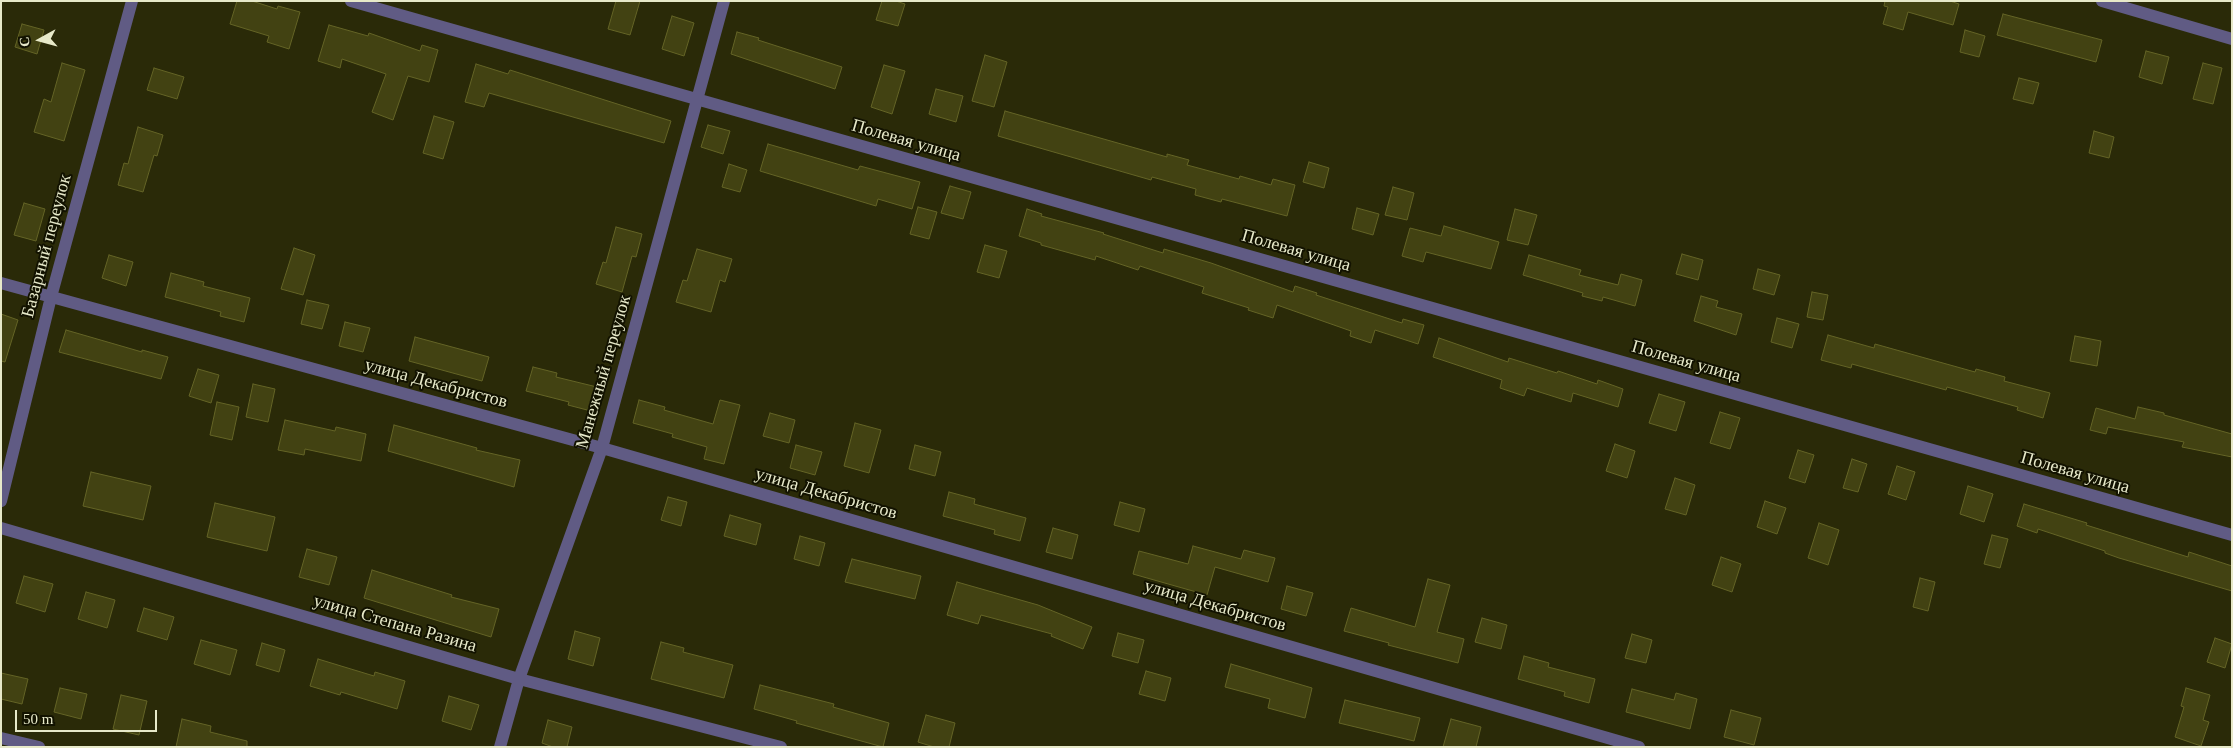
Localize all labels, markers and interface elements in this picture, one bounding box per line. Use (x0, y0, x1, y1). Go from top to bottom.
north arrow (15, 15, 65, 65)
text: С (17, 36, 33, 48)
street label: Полевая улица (849, 115, 963, 167)
street label: Базарный переулок (17, 172, 77, 320)
street label: Полевая улица (1239, 225, 1353, 277)
street label: Манежный переулок (572, 293, 636, 451)
street label: Полевая улица (1629, 336, 1743, 388)
street label: улица Декабристов (362, 355, 510, 413)
street label: Полевая улица (2018, 447, 2132, 499)
street label: улица Декабристов (752, 463, 900, 525)
street label: улица Декабристов (1141, 575, 1289, 637)
street label: улица Степана Разина (311, 590, 479, 658)
scale bar (18, 700, 160, 732)
text: 50 m (23, 711, 53, 727)

